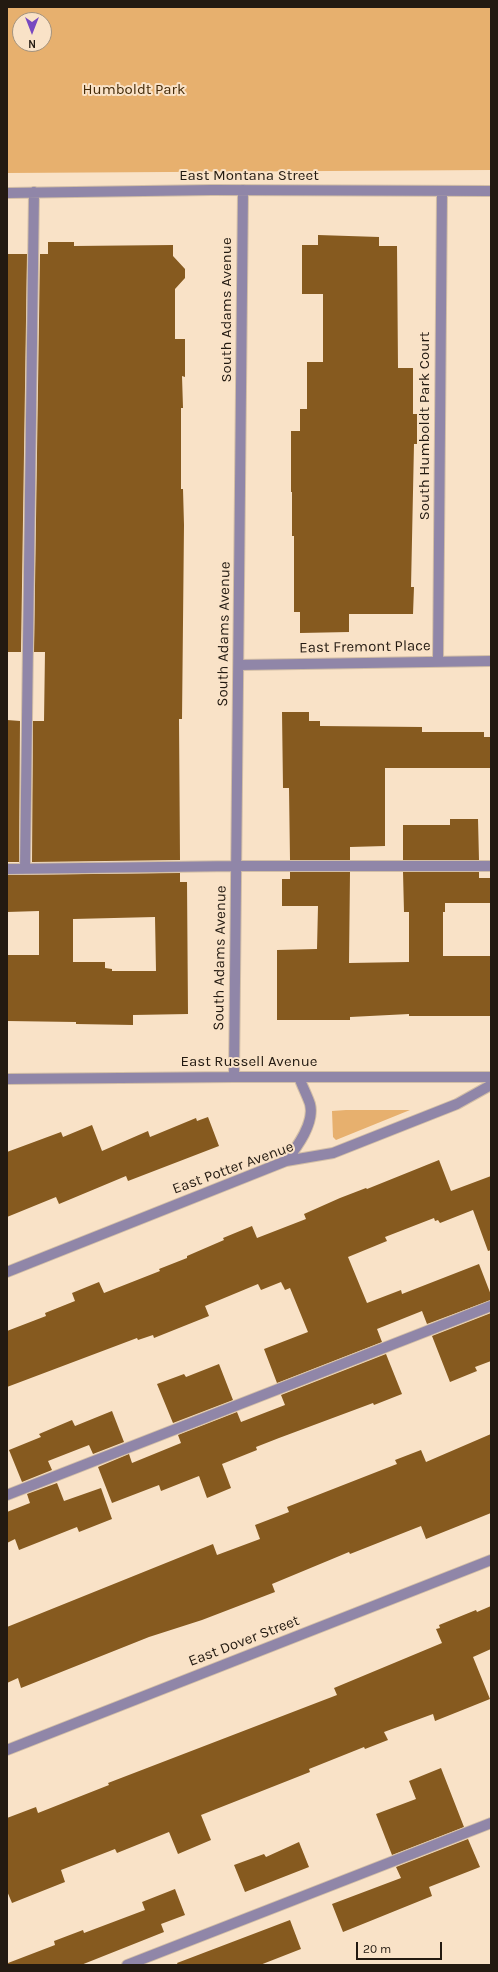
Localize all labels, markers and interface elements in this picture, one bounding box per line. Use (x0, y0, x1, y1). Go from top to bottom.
north arrow (12, 12, 52, 52)
text: N (28, 37, 36, 50)
park label: Humboldt Park (83, 81, 185, 99)
street label: East Montana Street (179, 167, 319, 185)
street label: South Adams Avenue (218, 237, 236, 383)
street label: South Humboldt Park Court (416, 332, 434, 520)
street label: South Adams Avenue (214, 561, 234, 707)
street label: East Fremont Place (299, 637, 431, 657)
street label: South Adams Avenue (210, 885, 230, 1031)
street label: East Russell Avenue (181, 1053, 317, 1071)
street label: East Potter Avenue (170, 1138, 296, 1198)
street label: East Dover Street (186, 1612, 302, 1670)
scale bar (358, 1934, 444, 1960)
text: 20 m (363, 1942, 391, 1956)

